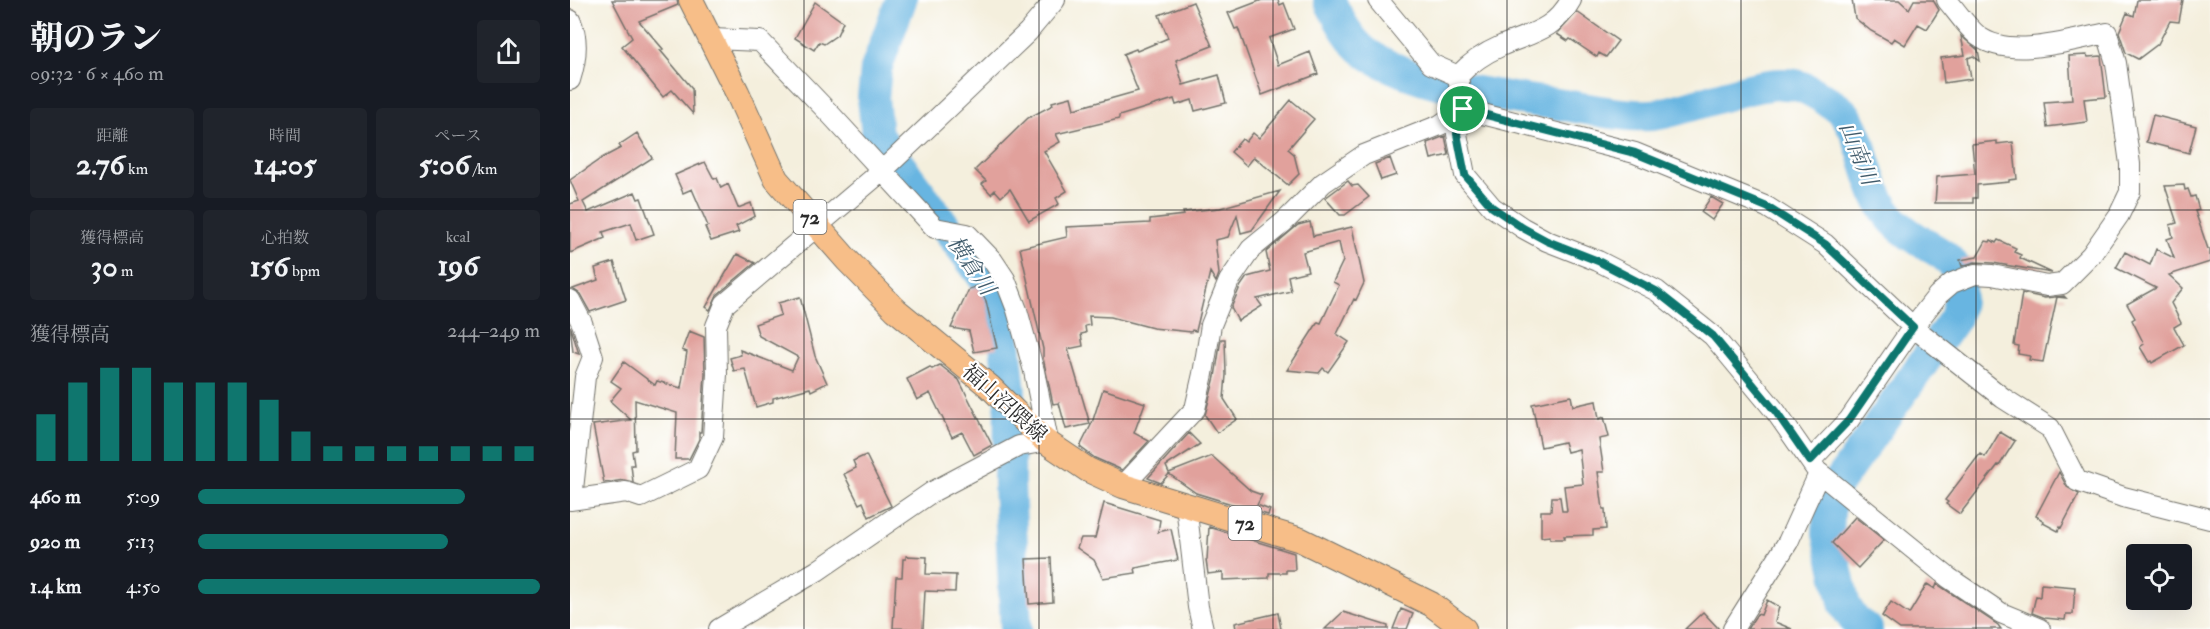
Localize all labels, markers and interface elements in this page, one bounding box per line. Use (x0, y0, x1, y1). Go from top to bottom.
text: 朝のラン (30, 18, 162, 59)
button: share (477, 20, 540, 83)
text: 09:32 · 6 × 460 m (30, 61, 164, 86)
pin (1437, 83, 1488, 134)
icon: arrive (1446, 92, 1479, 125)
water label: 山南川 (1833, 118, 1884, 191)
text: 距離 (96, 126, 128, 146)
text: 時間 (269, 126, 301, 146)
text: ペース (434, 126, 482, 146)
text: 2.76 (76, 146, 125, 183)
text: 14:05 (254, 146, 316, 183)
text: 5:06 (419, 146, 470, 183)
text: km (125, 159, 148, 179)
text: /km (470, 159, 497, 179)
road number: 72 (794, 200, 826, 234)
text: kcal (446, 227, 470, 247)
text: 獲得標高 (80, 228, 144, 248)
text: 心拍数 (261, 228, 309, 248)
water label: 横倉川 (941, 230, 1002, 302)
text: 196 (437, 247, 479, 284)
text: 30 (91, 248, 118, 285)
text: 156 (250, 248, 289, 285)
text: m (118, 261, 133, 281)
text: bpm (289, 261, 320, 281)
text: 244–249 m (447, 318, 540, 343)
text: 獲得標高 (30, 322, 110, 347)
street label: 福山沼隈線 (957, 358, 1053, 449)
text: 460 m (30, 484, 81, 509)
text: 5:09 (126, 484, 160, 509)
road number: 72 (1228, 506, 1262, 540)
text: 920 m (30, 529, 80, 554)
text: 5:13 (126, 529, 155, 554)
map controls (2126, 544, 2192, 610)
button: locate (2126, 544, 2192, 610)
text: 1.4 km (30, 574, 81, 599)
text: 4:50 (126, 574, 161, 599)

